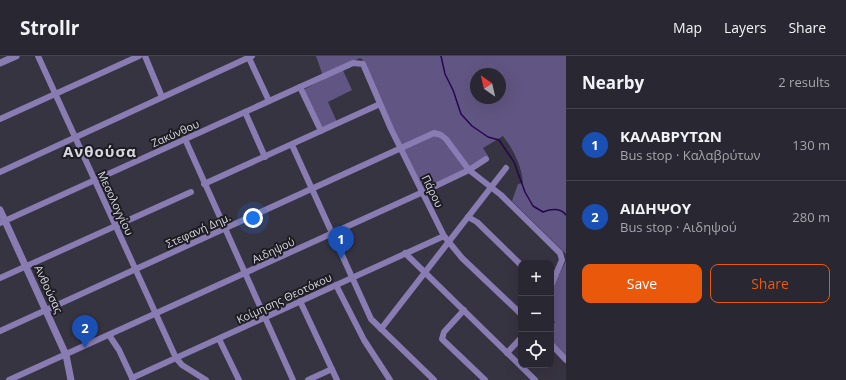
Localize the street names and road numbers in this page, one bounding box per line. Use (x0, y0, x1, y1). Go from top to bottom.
street label: Ζακύνθου (149, 116, 202, 150)
street label: Μεσολογγίου (95, 168, 138, 238)
street label: Πάρου (419, 172, 447, 210)
street label: Στεφανή Δημ. (163, 209, 233, 251)
street label: Αιδηψού (249, 233, 297, 266)
street label: Ανθούσας (31, 262, 67, 316)
street label: Κοίμησης Θεοτόκου (234, 269, 334, 327)

